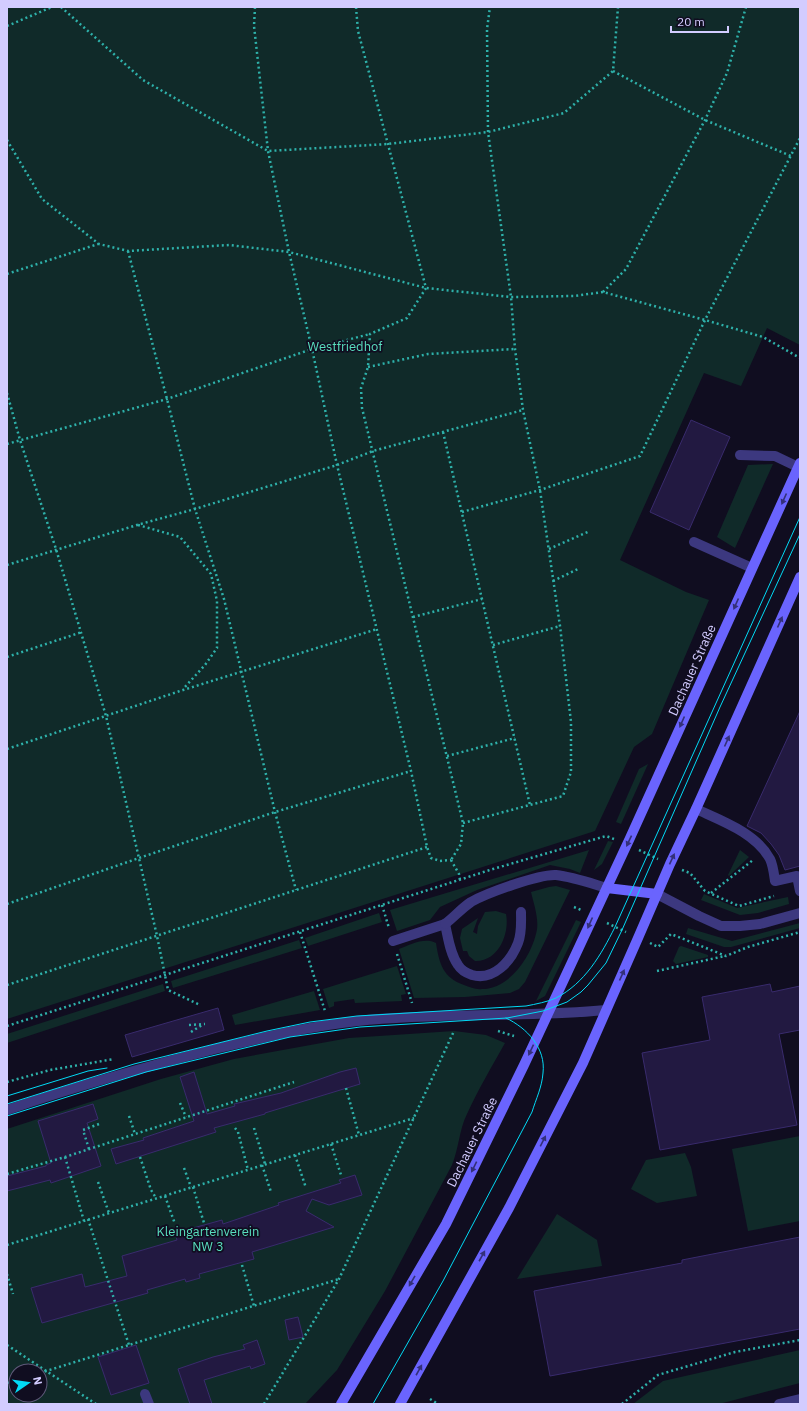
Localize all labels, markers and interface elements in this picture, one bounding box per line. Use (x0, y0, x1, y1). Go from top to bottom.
scale bar (671, 8, 728, 34)
text: 20 m (677, 14, 705, 29)
park label: Westfriedhof (308, 338, 382, 355)
one-way arrow (781, 493, 787, 505)
one-way arrow (733, 598, 739, 610)
one-way arrow (777, 616, 783, 627)
street label: Dachauer Straße (664, 622, 720, 718)
one-way arrow (679, 717, 685, 729)
one-way arrow (724, 735, 730, 746)
one-way arrow (626, 835, 632, 846)
one-way arrow (669, 853, 675, 864)
one-way arrow (587, 917, 593, 929)
one-way arrow (619, 969, 625, 980)
one-way arrow (528, 1045, 534, 1056)
street label: Dachauer Straße (443, 1094, 501, 1190)
one-way arrow (540, 1136, 546, 1147)
one-way arrow (471, 1161, 477, 1173)
park label: Kleingartenverein NW 3 (157, 1223, 259, 1255)
one-way arrow (479, 1250, 486, 1262)
one-way arrow (409, 1275, 416, 1287)
north arrow (8, 1363, 48, 1403)
one-way arrow (416, 1364, 422, 1376)
text: N (30, 1375, 45, 1386)

